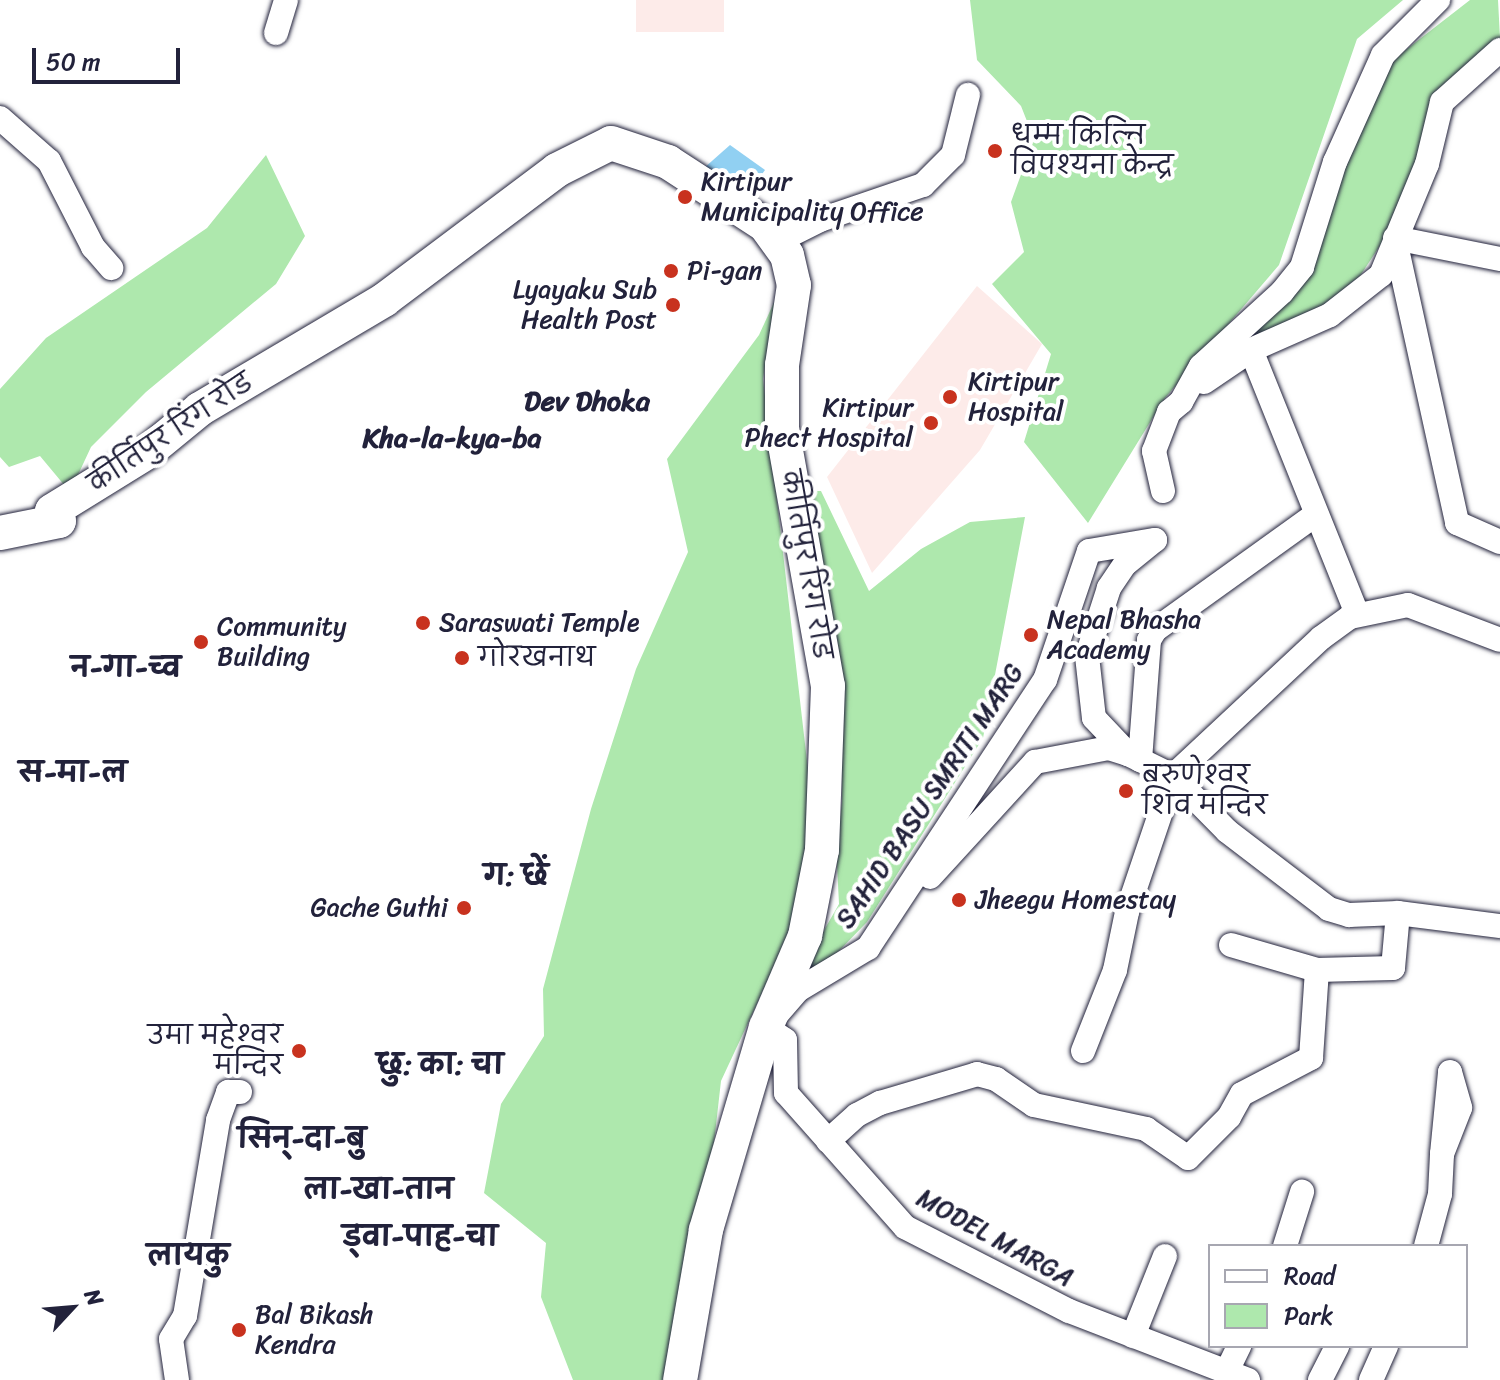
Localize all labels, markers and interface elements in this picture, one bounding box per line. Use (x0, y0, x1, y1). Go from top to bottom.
scale bar (36, 32, 184, 82)
text: 50 m (46, 41, 101, 83)
place label: धम्म कित्त्ति विपश्यना केन्द्र (1011, 120, 1174, 182)
marker: धम्म कित्त्ति विपश्यना केन्द्र (986, 142, 1004, 160)
place label: Kirtipur Municipality Office (701, 166, 924, 228)
marker: Kirtipur Municipality Office (676, 188, 694, 206)
place label: Pi-gan (687, 255, 762, 287)
marker: Pi-gan (662, 262, 680, 280)
place label: Lyayaku Sub Health Post (513, 274, 657, 336)
marker: Lyayaku Sub Health Post (664, 296, 682, 314)
place label: Kirtipur Hospital (968, 366, 1063, 428)
street label: कीर्तिपुर रिंग रोड (83, 367, 259, 499)
district label: Dev Dhoka (524, 384, 650, 418)
marker: Kirtipur Hospital (939, 386, 961, 408)
place label: Kirtipur Phect Hospital (745, 392, 913, 454)
marker: Kirtipur Phect Hospital (920, 412, 942, 434)
district label: Kha-la-kya-ba (362, 421, 542, 455)
street label: कीर्तिपुर रिंग रोड (774, 468, 838, 662)
place label: Nepal Bhasha Academy (1047, 604, 1201, 666)
place label: Saraswati Temple (439, 607, 640, 639)
place label: Community Building (217, 611, 346, 672)
marker: Saraswati Temple (414, 614, 432, 632)
marker: Nepal Bhasha Academy (1022, 626, 1040, 644)
marker: Community Building (192, 633, 210, 651)
place label: गोरखनाथ (478, 642, 595, 674)
marker: गोरखनाथ (453, 649, 471, 667)
district label: न-गा-च्व (71, 651, 181, 685)
street label: SAHID BASU SMRITI MARG (828, 655, 1032, 937)
district label: स-मा-ल (19, 756, 127, 790)
place label: बरुणेश्वर शिव मन्दिर (1142, 760, 1268, 822)
marker: बरुणेश्वर शिव मन्दिर (1117, 782, 1135, 800)
district label: ग: छें (483, 859, 549, 893)
place label: Jheegu Homestay (975, 884, 1175, 916)
marker: Jheegu Homestay (950, 891, 968, 909)
place label: Gache Guthi (310, 892, 448, 924)
marker: Gache Guthi (455, 899, 473, 917)
place label: उमा महेश्वर मन्दिर (148, 1020, 283, 1082)
marker: उमा महेश्वर मन्दिर (290, 1042, 308, 1060)
district label: छु: का: चा (377, 1048, 503, 1082)
district label: सिन्-दा-बु (238, 1122, 366, 1156)
district label: ला-खा-तान (303, 1173, 453, 1207)
street label: MODEL MARGA (911, 1182, 1079, 1294)
district label: ड्वा-पाह-चा (342, 1220, 498, 1254)
district label: लायकु (147, 1239, 229, 1273)
legend (1208, 1244, 1468, 1348)
text: Road (1284, 1255, 1335, 1297)
north arrow (32, 1268, 112, 1348)
text: N (73, 1282, 115, 1313)
text: Park (1284, 1295, 1333, 1337)
place label: Bal Bikash Kendra (255, 1299, 375, 1360)
marker: Bal Bikash Kendra (230, 1321, 248, 1339)

